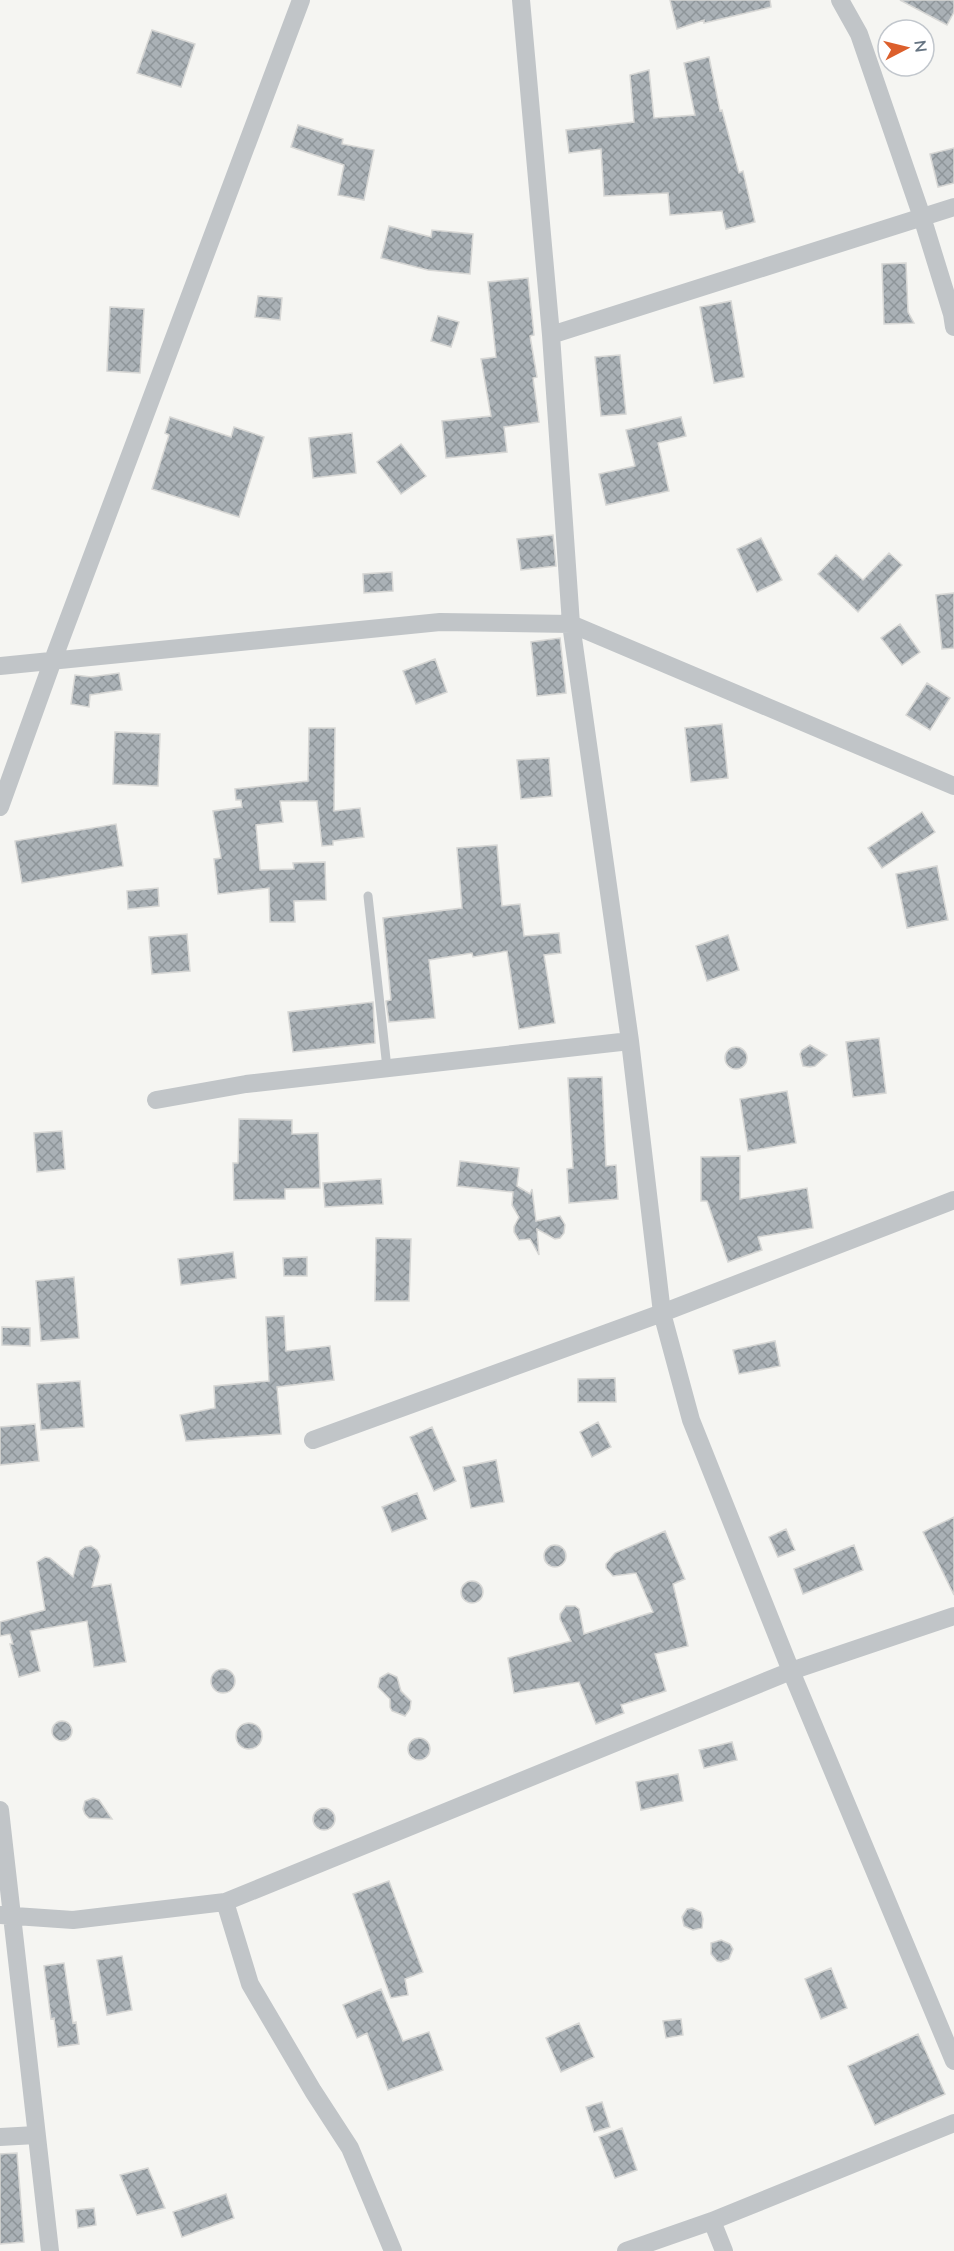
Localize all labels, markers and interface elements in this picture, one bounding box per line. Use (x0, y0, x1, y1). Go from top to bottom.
north arrow (876, 18, 936, 78)
text: N (908, 39, 932, 54)

